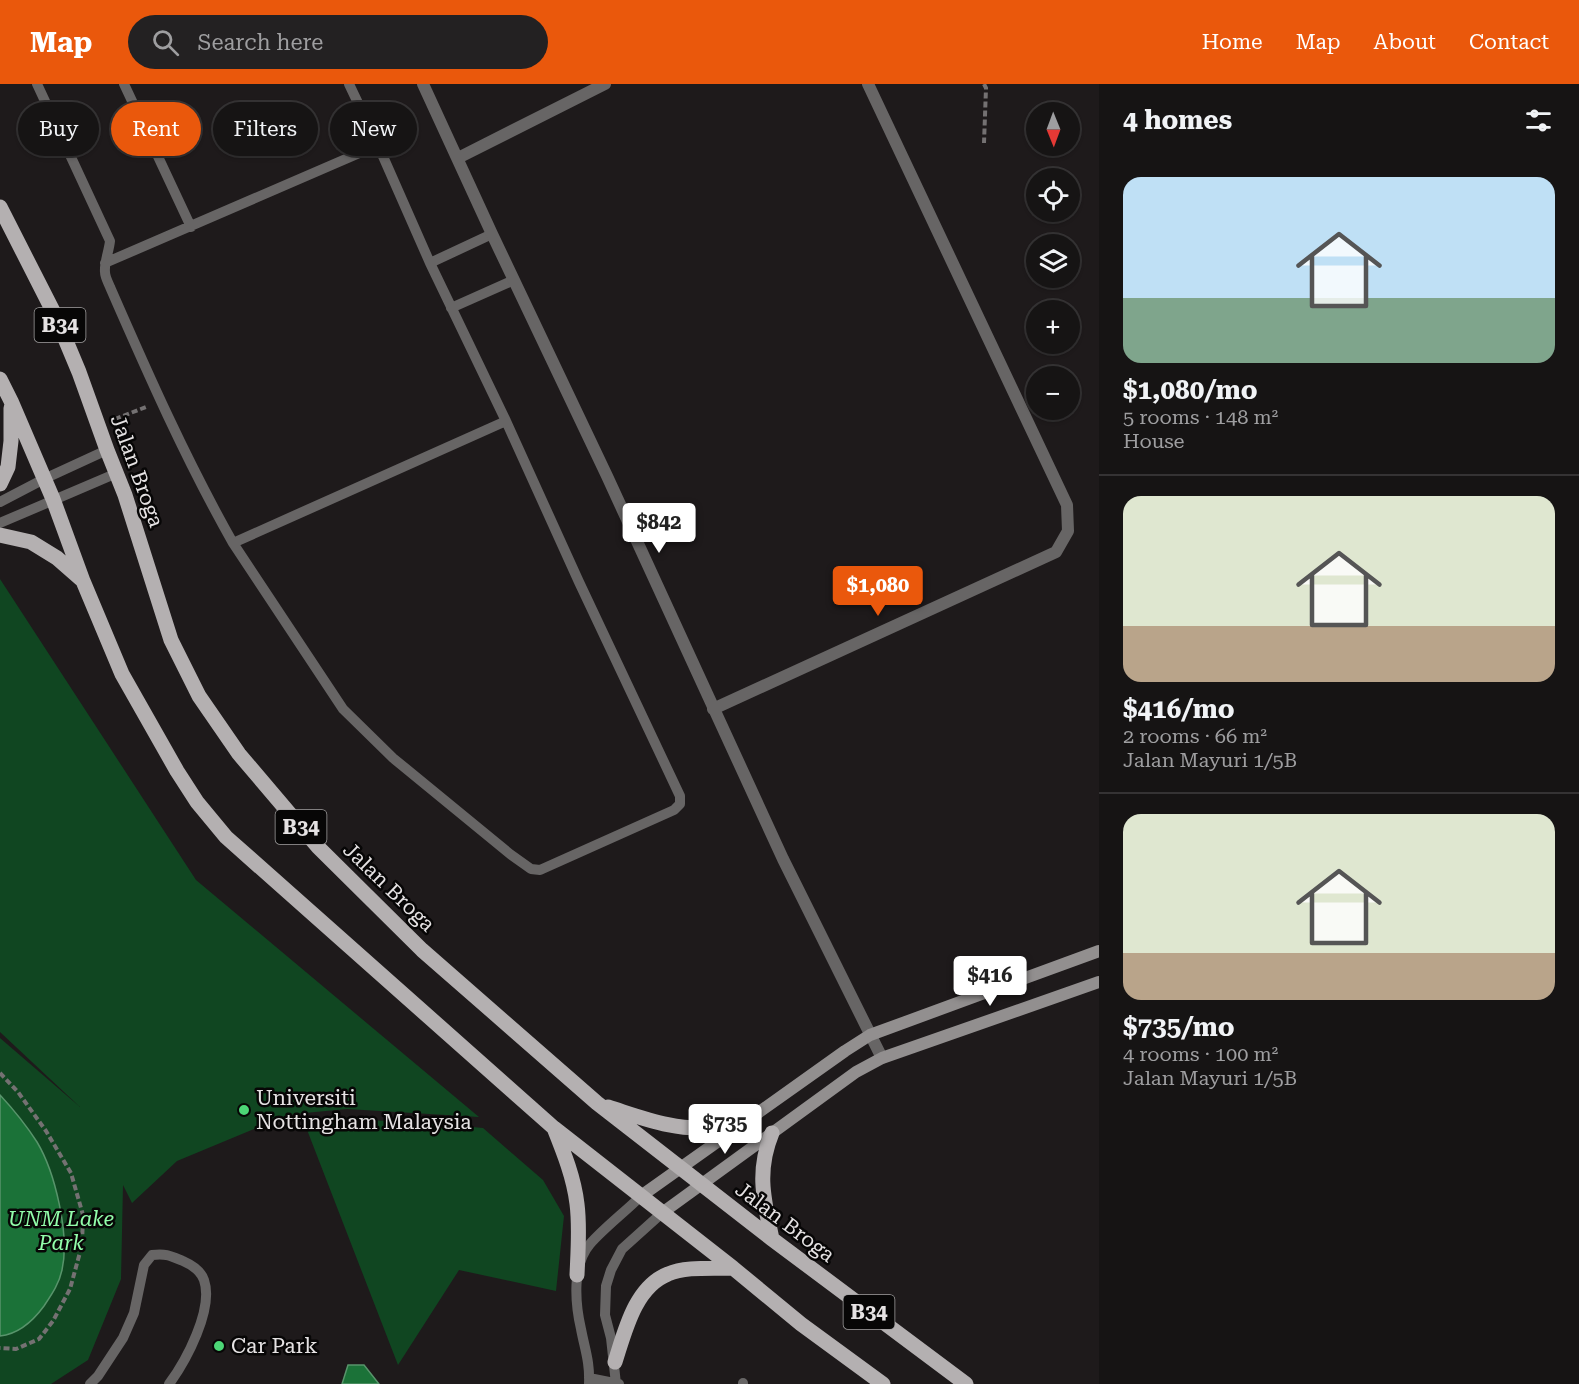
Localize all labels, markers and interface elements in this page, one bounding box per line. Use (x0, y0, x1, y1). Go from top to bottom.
search box (128, 15, 548, 69)
text: Map (30, 26, 92, 59)
icon: search (149, 26, 182, 59)
text: Search here (197, 30, 323, 55)
text: Home (1202, 30, 1263, 54)
text: Map (1296, 30, 1341, 54)
text: About (1374, 30, 1436, 54)
text: Contact (1469, 30, 1549, 54)
chip: Buy (18, 102, 99, 156)
chip: Rent (111, 102, 201, 156)
chip: Filters (213, 102, 318, 156)
chip: New (330, 102, 417, 156)
north arrow (1026, 102, 1080, 156)
map controls (1026, 102, 1080, 420)
icon: filters (1522, 104, 1555, 137)
text: 4 homes (1123, 105, 1232, 135)
button: locate (1026, 168, 1080, 222)
icon: home (1285, 216, 1393, 324)
button: layers (1026, 234, 1080, 288)
button: + (1026, 300, 1080, 354)
road number: B34 (34, 308, 86, 342)
button: − (1026, 366, 1080, 420)
text: $1,080/mo (1123, 375, 1258, 405)
text: 5 rooms · 148 m² (1123, 405, 1278, 429)
street label: Jalan Broga (106, 412, 169, 531)
text: House (1123, 429, 1185, 453)
pin: $842 (623, 503, 695, 554)
text: $842 (637, 510, 681, 534)
icon: home (1285, 535, 1393, 643)
pin: $1,080 (829, 566, 927, 617)
text: $1,080 (847, 573, 909, 597)
text: $416/mo (1123, 694, 1235, 724)
text: 2 rooms · 66 m² (1123, 724, 1267, 748)
text: Jalan Mayuri 1/5B (1123, 748, 1297, 772)
road number: B34 (276, 810, 326, 844)
street label: Jalan Broga (338, 837, 440, 937)
icon: home (1285, 853, 1393, 961)
pin: $416 (954, 956, 1026, 1007)
text: $416 (968, 963, 1012, 987)
text: $735/mo (1123, 1012, 1235, 1042)
text: 4 rooms · 100 m² (1123, 1042, 1278, 1066)
text: Jalan Mayuri 1/5B (1123, 1066, 1297, 1090)
place label: Universiti Nottingham Malaysia (256, 1086, 472, 1134)
marker: Universiti Nottingham Malaysia (237, 1103, 251, 1117)
pin: $735 (689, 1104, 761, 1155)
text: $735 (703, 1111, 747, 1135)
street label: Jalan Broga (731, 1177, 840, 1267)
park label: UNM Lake Park (8, 1207, 114, 1255)
road number: B34 (844, 1295, 894, 1329)
place label: Car Park (231, 1334, 318, 1358)
marker: Car Park (212, 1339, 226, 1353)

